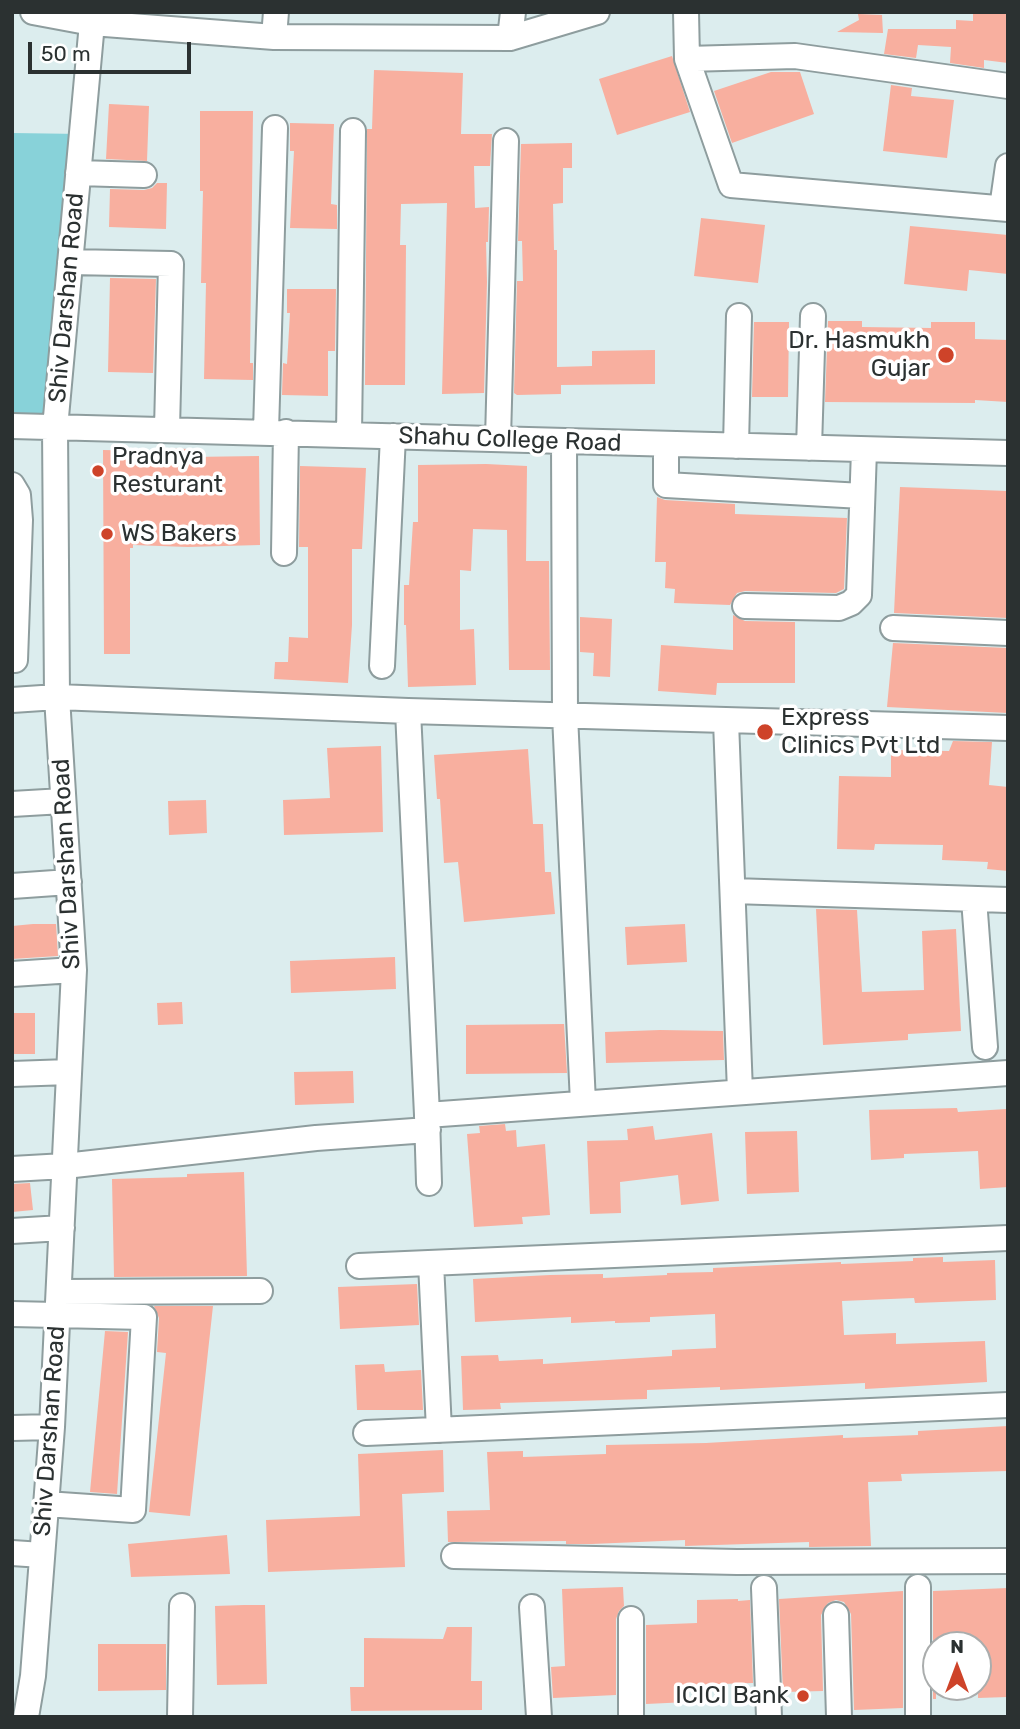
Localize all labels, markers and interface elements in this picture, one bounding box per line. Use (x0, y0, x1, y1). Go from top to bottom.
scale bar (32, 28, 194, 72)
text: 50 m (41, 41, 91, 66)
street label: Shiv Darshan Road (43, 192, 91, 404)
place label: Dr. Hasmukh Gujar (788, 327, 930, 383)
marker: Dr. Hasmukh Gujar (936, 345, 956, 365)
street label: Shahu College Road (398, 422, 622, 458)
place label: Pradnya Resturant (112, 443, 223, 499)
marker: Pradnya Resturant (90, 463, 106, 479)
place label: WS Bakers (121, 520, 237, 548)
marker: WS Bakers (99, 526, 115, 542)
place label: Express Clinics Pvt Ltd (781, 704, 940, 760)
marker: Express Clinics Pvt Ltd (755, 722, 775, 742)
street label: Shiv Darshan Road (47, 758, 87, 970)
street label: Shiv Darshan Road (28, 1325, 72, 1537)
north arrow (922, 1631, 992, 1701)
text: N (950, 1635, 964, 1658)
place label: ICICI Bank (675, 1682, 789, 1710)
marker: ICICI Bank (795, 1688, 811, 1704)

